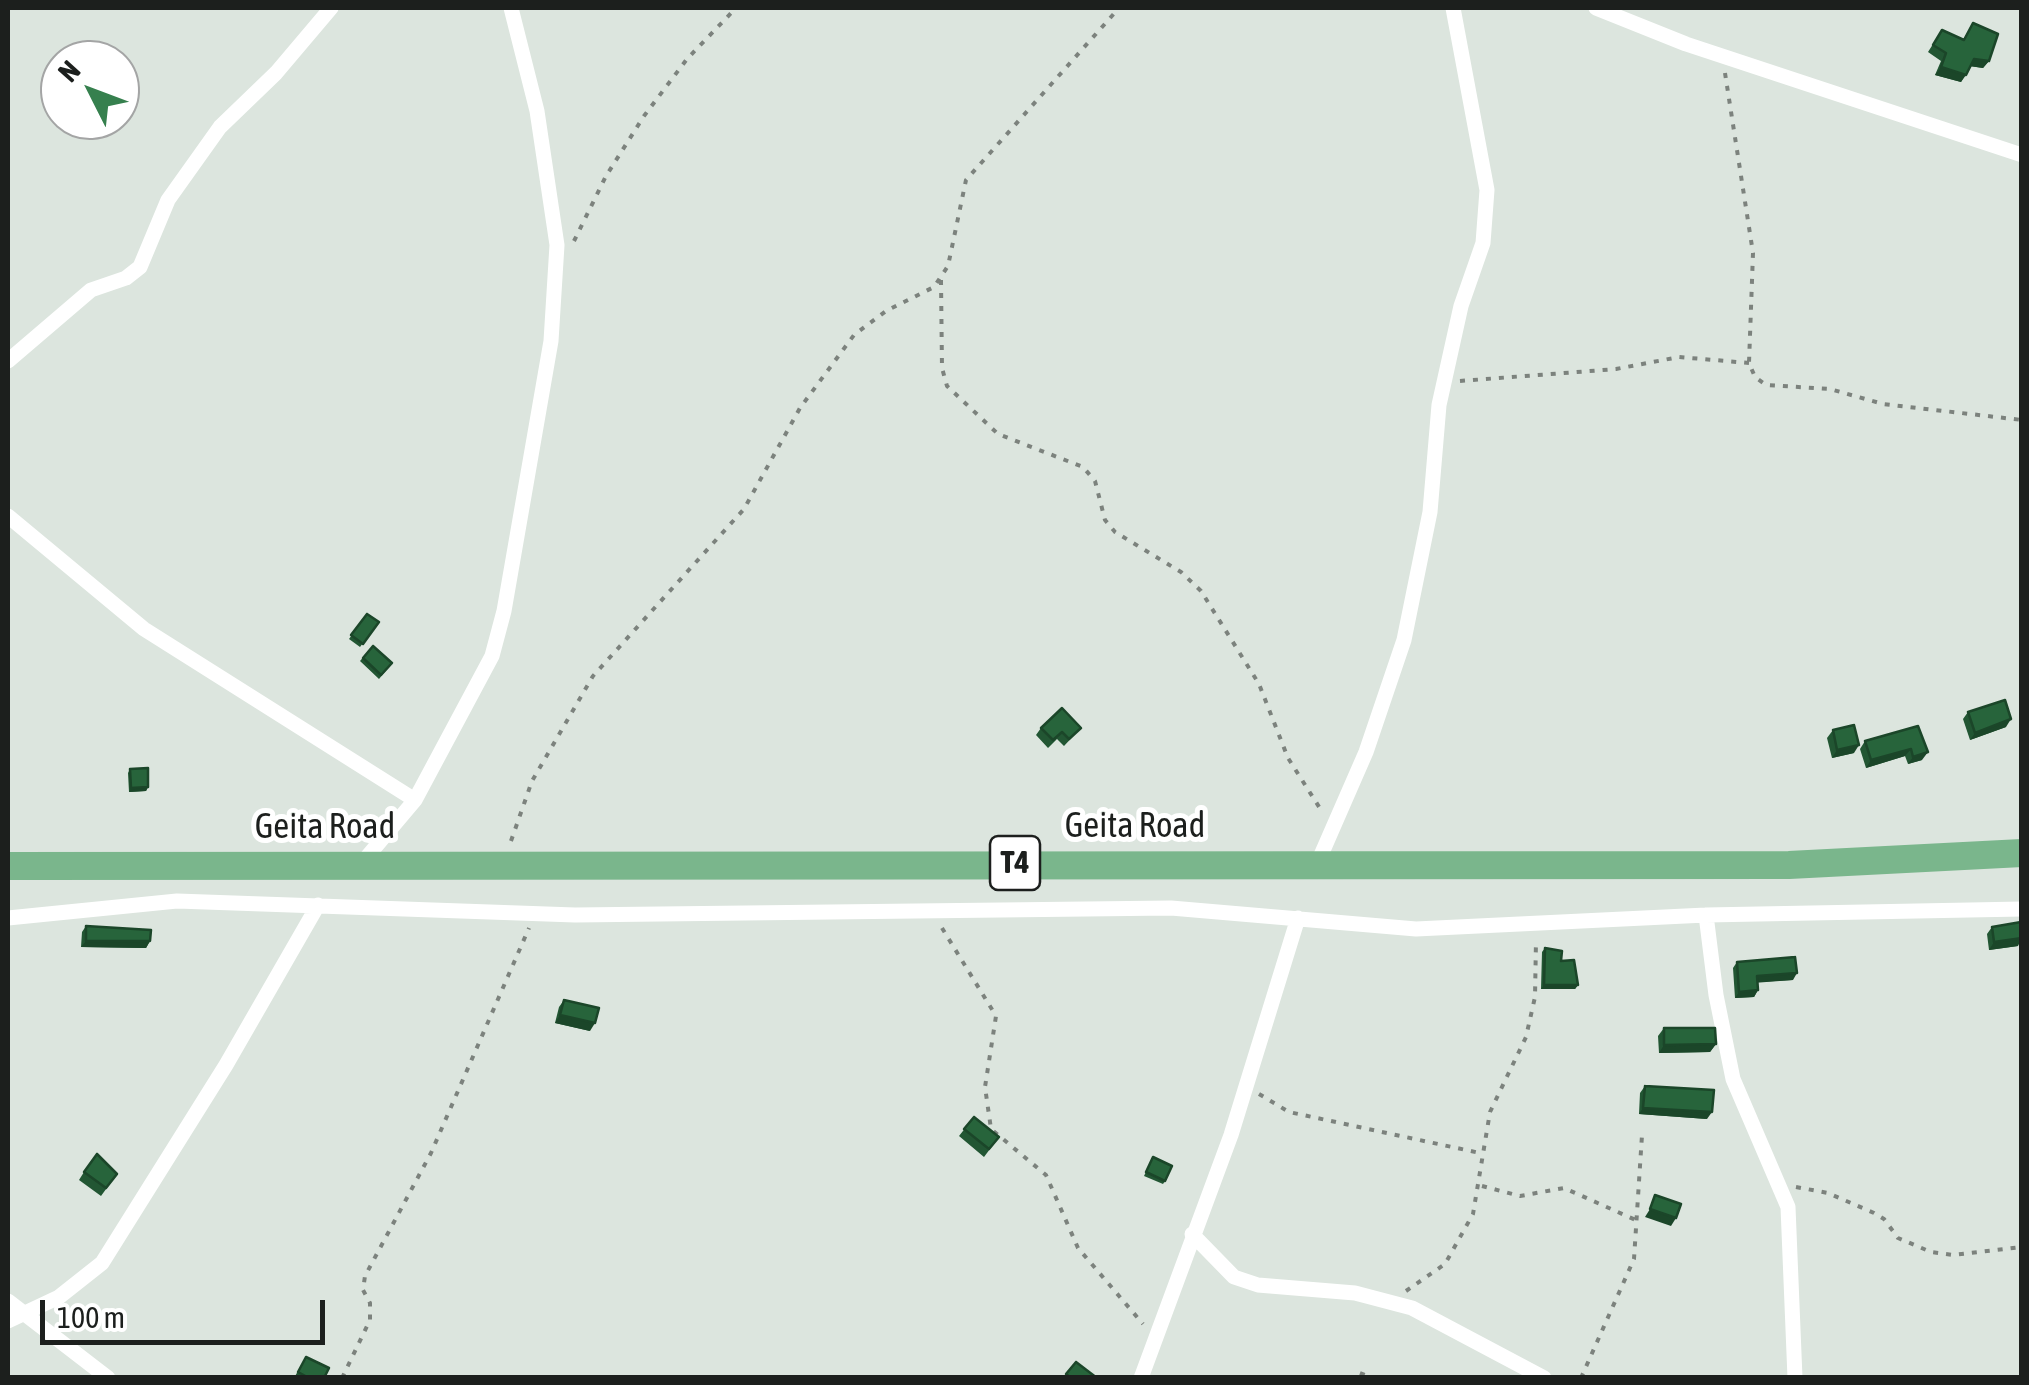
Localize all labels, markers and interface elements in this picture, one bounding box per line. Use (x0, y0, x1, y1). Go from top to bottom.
north arrow (40, 40, 140, 140)
text: N (52, 54, 87, 88)
street label: Geita Road (1065, 805, 1205, 847)
street label: Geita Road (255, 806, 395, 848)
road number: T4 (990, 836, 1040, 890)
scale bar (45, 1280, 330, 1342)
text: 100 m (57, 1300, 125, 1334)

